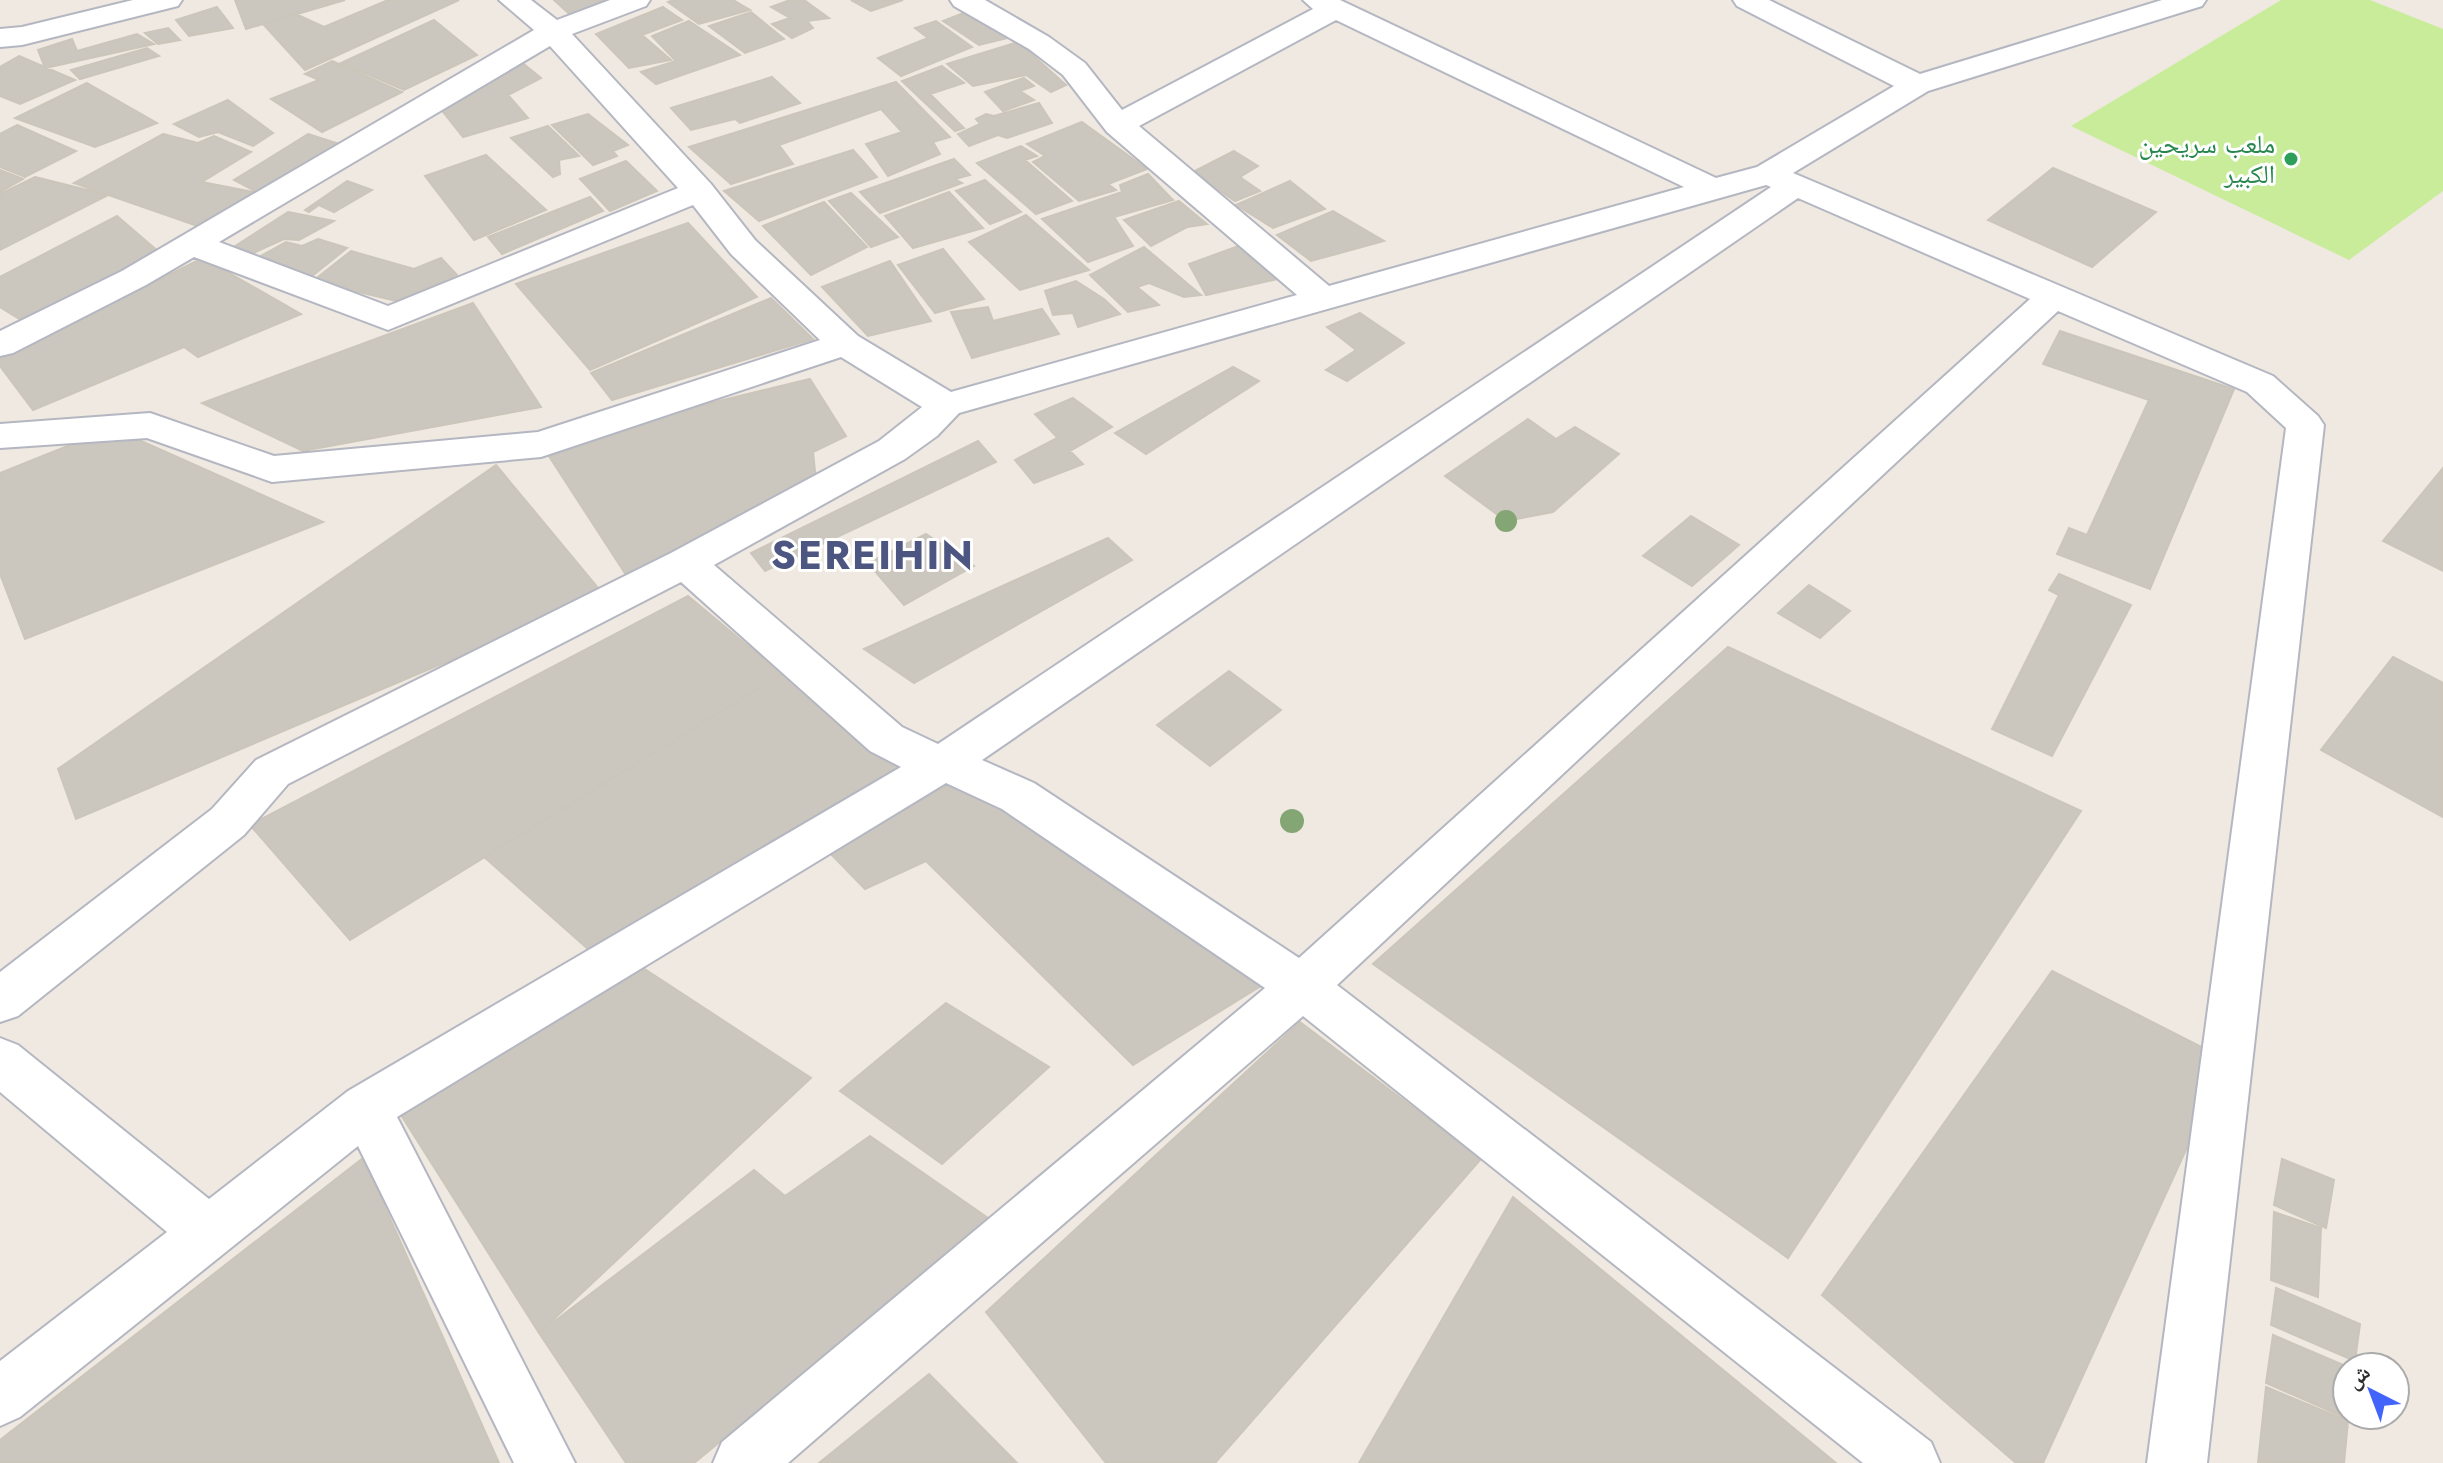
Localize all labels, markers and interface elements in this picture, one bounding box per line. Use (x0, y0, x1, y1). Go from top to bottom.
place label: ملعب سريحين الكبير (2139, 125, 2275, 193)
marker: ملعب سريحين الكبير (2282, 150, 2300, 168)
district label: SEREIHIN (771, 526, 975, 584)
north arrow (2331, 1351, 2411, 1431)
text: ش (2338, 1356, 2377, 1396)

